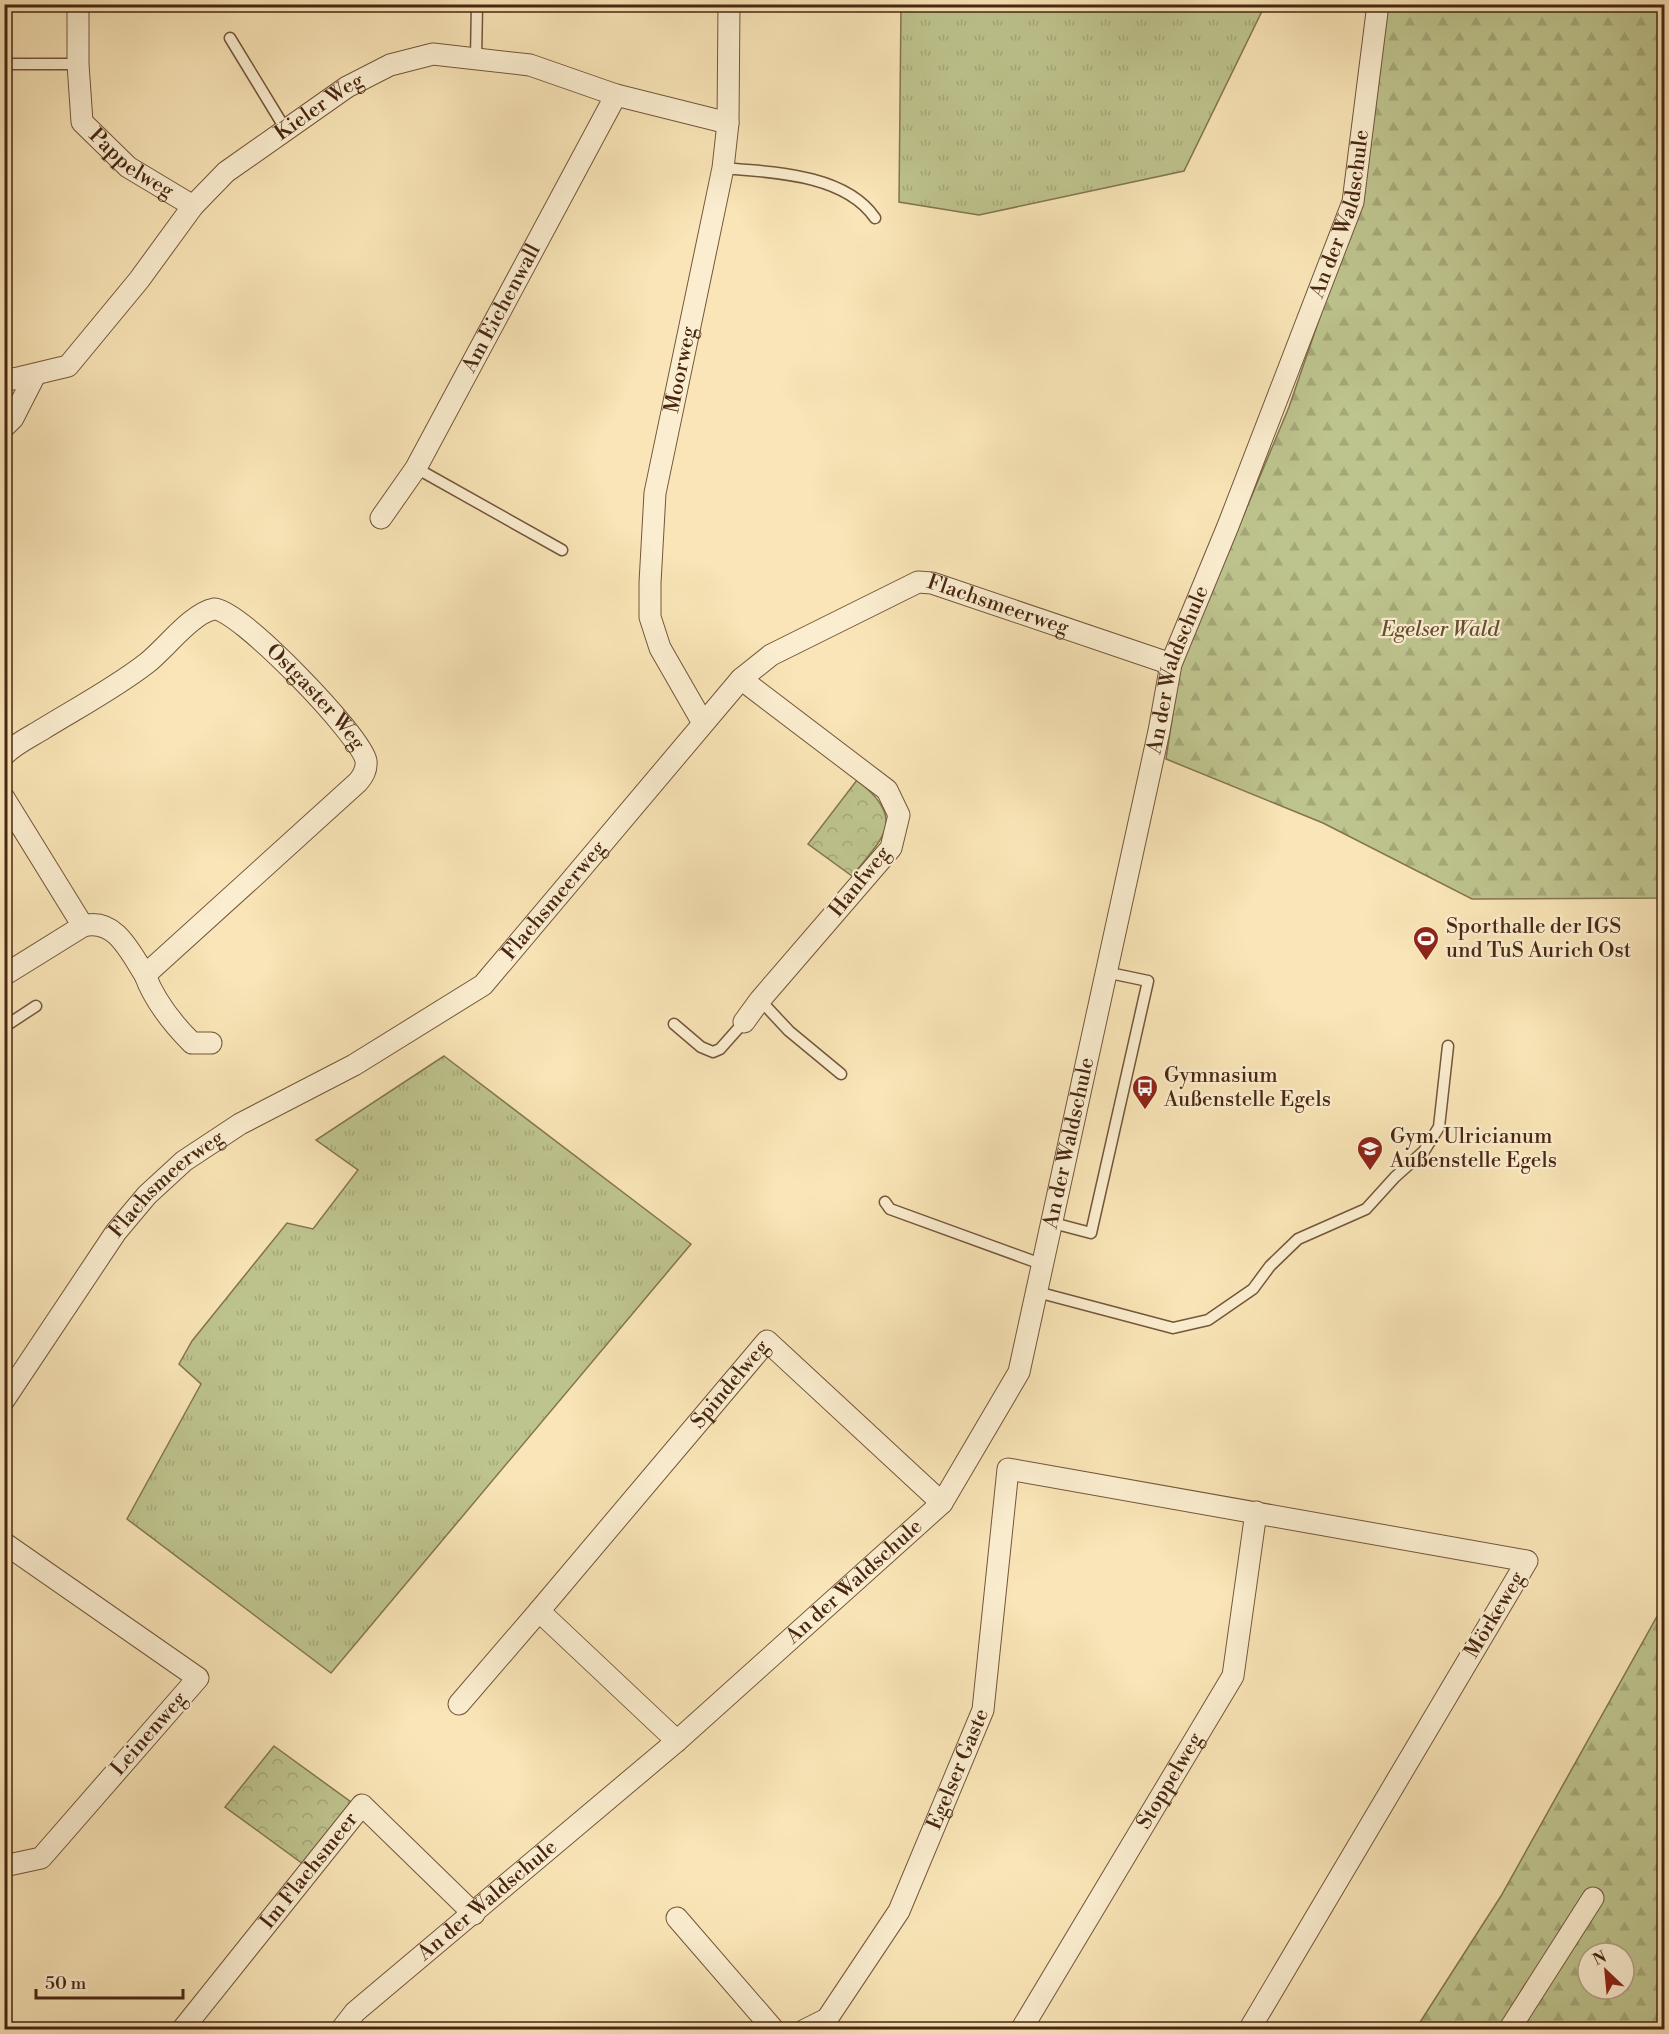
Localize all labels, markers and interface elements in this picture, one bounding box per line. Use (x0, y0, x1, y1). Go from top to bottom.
street label: Kieler Weg (270, 68, 368, 147)
street label: Pappelweg (83, 123, 178, 204)
street label: An der Waldschule (1304, 128, 1375, 303)
street label: Am Eichenwall (456, 240, 547, 378)
street label: Moorweg (659, 324, 703, 416)
street label: Flachsmeerweg (923, 569, 1072, 641)
street label: An der Waldschule (1141, 582, 1215, 757)
park label: Egelser Wald (1380, 617, 1500, 643)
street label: Ostgaster Weg (260, 638, 371, 755)
street label: Flachsmeerweg (496, 836, 612, 966)
street label: Hanfweg (824, 841, 896, 923)
place label: Sporthalle der IGS und TuS Aurich Ost (1446, 914, 1632, 964)
sports icon: Sporthalle der IGS und TuS Aurich Ost (1411, 924, 1441, 962)
street label: An der Waldschule (1037, 1055, 1100, 1232)
place label: Gymnasium Außenstelle Egels (1163, 1063, 1331, 1113)
bus stop icon: Gymnasium Außenstelle Egels (1130, 1073, 1160, 1111)
place label: Gym. Ulricianum Außenstelle Egels (1389, 1124, 1557, 1174)
street label: Flachsmeerweg (103, 1125, 229, 1243)
school or university icon: Gym. Ulricianum Außenstelle Egels (1355, 1134, 1385, 1172)
street label: Spindelweg (685, 1335, 775, 1434)
street label: An der Waldschule (780, 1514, 928, 1650)
street label: Mörkeweg (1459, 1567, 1531, 1663)
street label: Leinenweg (105, 1687, 193, 1781)
street label: Egelser Gaste (921, 1705, 995, 1834)
street label: Stoppelweg (1131, 1728, 1209, 1834)
street label: Im Flachsmeer (255, 1807, 364, 1934)
street label: An der Waldschule (412, 1834, 563, 1967)
north arrow (1576, 1941, 1636, 2001)
text: N (1590, 1947, 1610, 1970)
scale bar (36, 1962, 183, 2000)
text: 50 m (45, 1972, 87, 1995)

